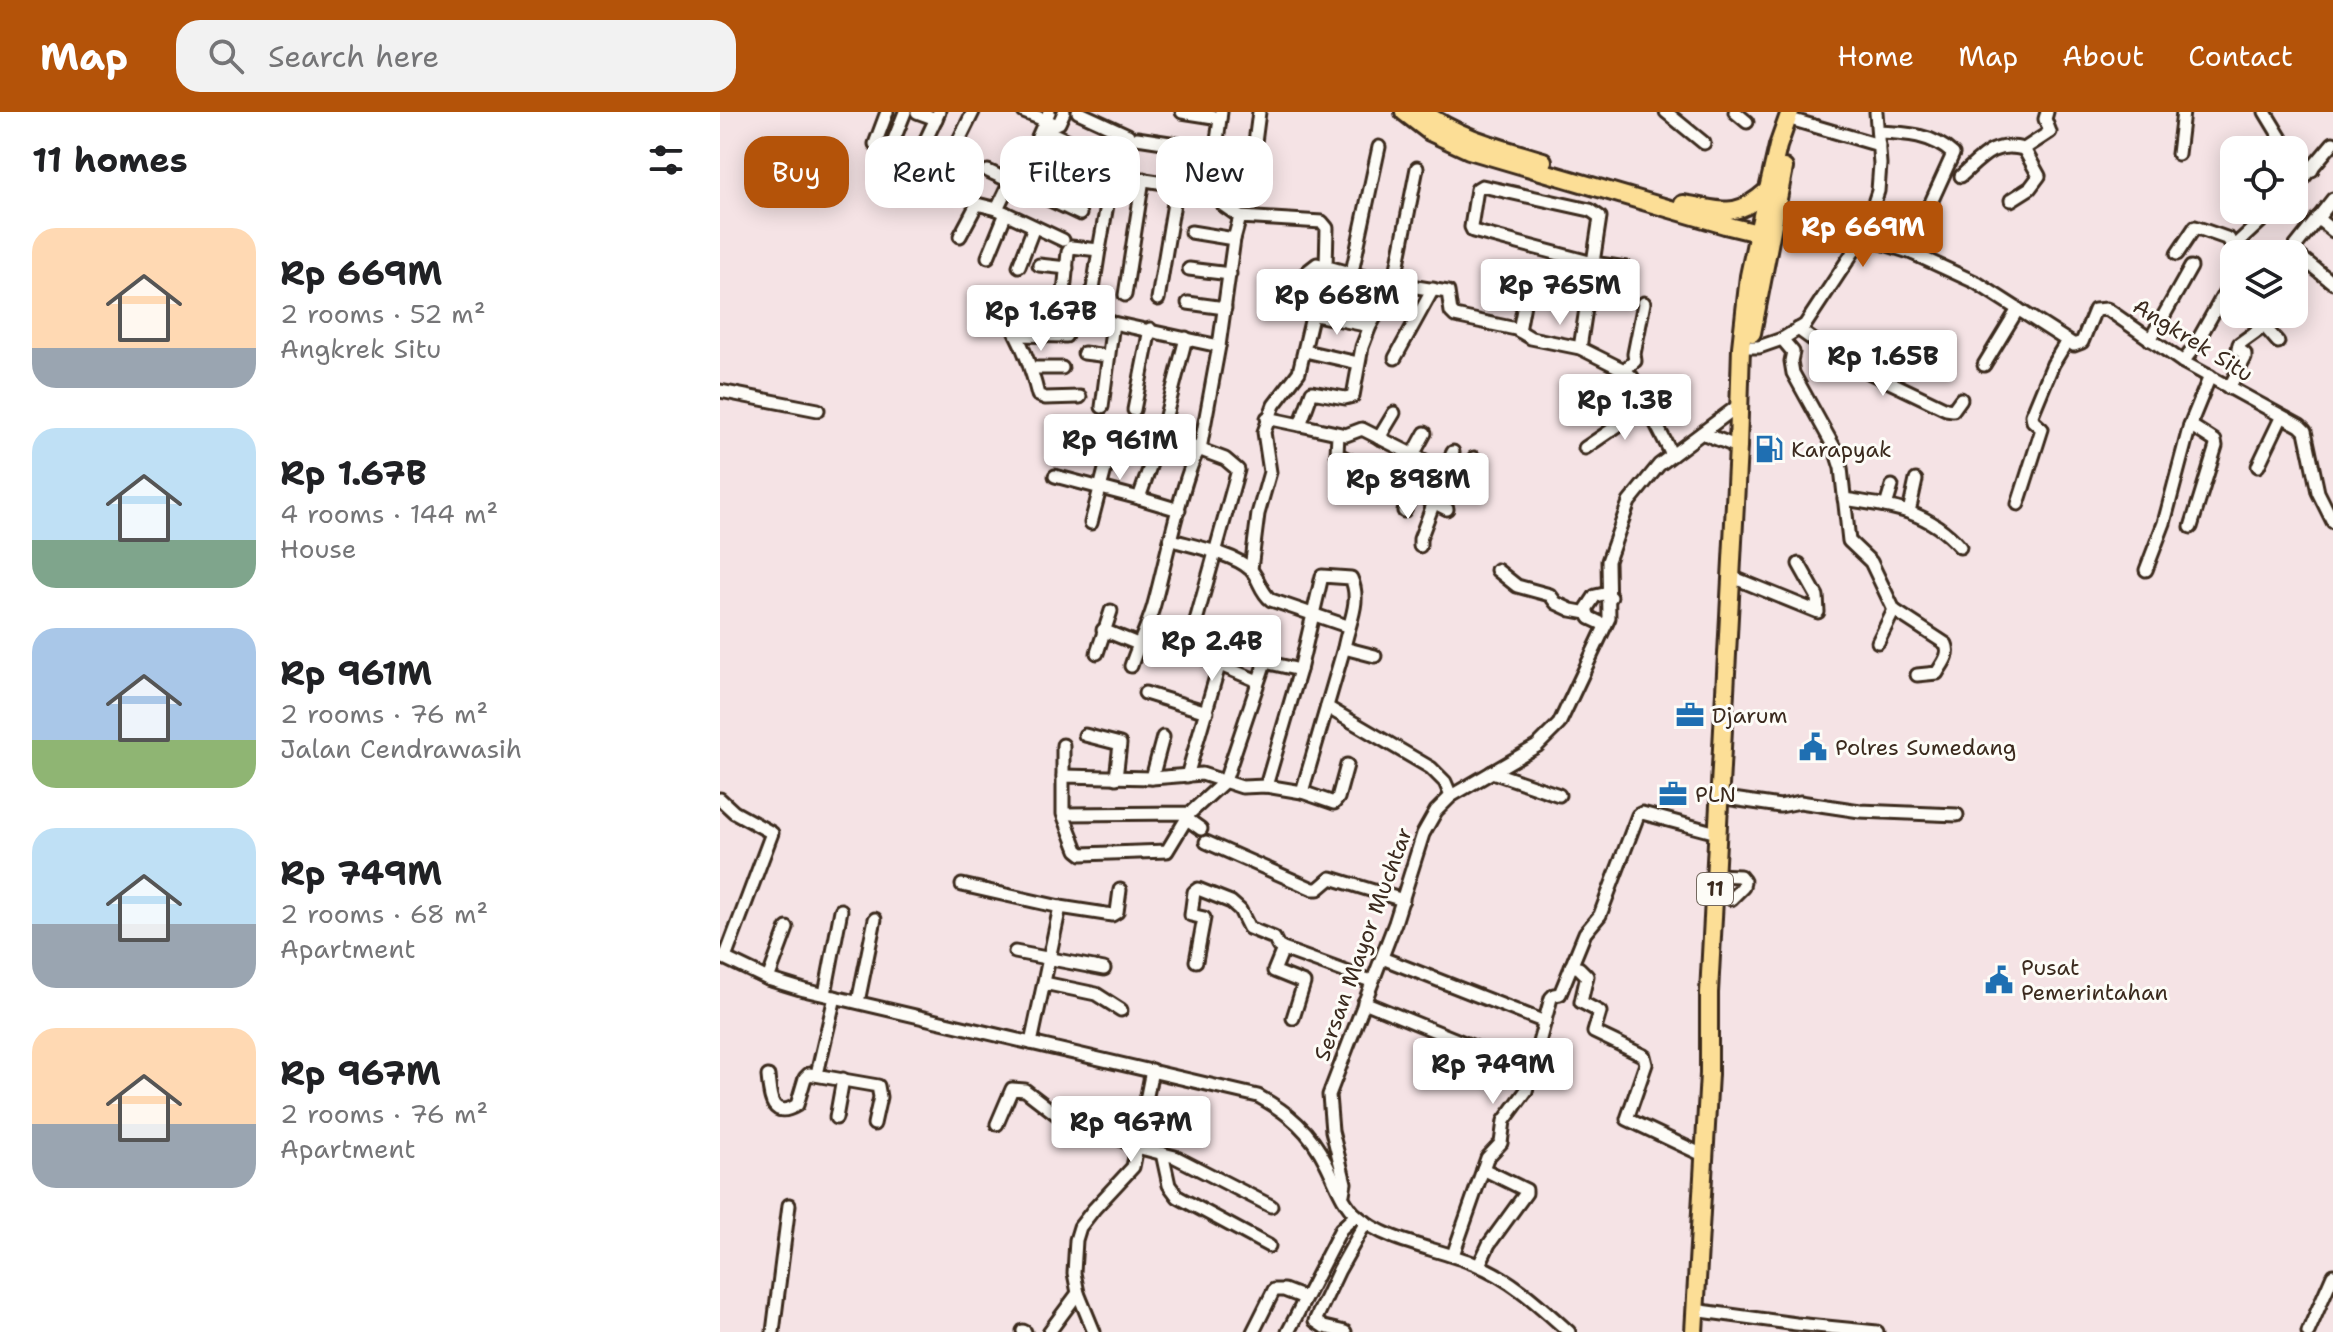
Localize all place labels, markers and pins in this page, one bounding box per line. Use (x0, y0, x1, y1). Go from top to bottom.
pin: Rp 669M (1789, 201, 1937, 269)
pin: Rp 765M (1486, 259, 1634, 327)
pin: Rp 668M (1263, 269, 1411, 337)
pin: Rp 1.67B (958, 285, 1124, 353)
pin: Rp 1.65B (1800, 330, 1966, 398)
pin: Rp 1.3B (1551, 374, 1699, 442)
pin: Rp 961M (1046, 414, 1194, 482)
fuel station icon: Karapyak (1754, 434, 1784, 464)
place label: Karapyak (1791, 435, 1892, 464)
pin: Rp 898M (1334, 453, 1482, 521)
pin: Rp 2.4B (1138, 615, 1286, 683)
office icon: Djarum (1675, 700, 1705, 730)
place label: Djarum (1712, 701, 1787, 730)
public building icon: Polres Sumedang (1798, 732, 1828, 762)
place label: Polres Sumedang (1835, 733, 2016, 762)
office icon: PLN (1658, 779, 1688, 809)
place label: PLN (1695, 780, 1736, 809)
place label: Pusat Pemerintahan (2021, 953, 2168, 1007)
public building icon: Pusat Pemerintahan (1984, 965, 2014, 995)
pin: Rp 749M (1419, 1038, 1567, 1106)
pin: Rp 967M (1057, 1096, 1205, 1164)

